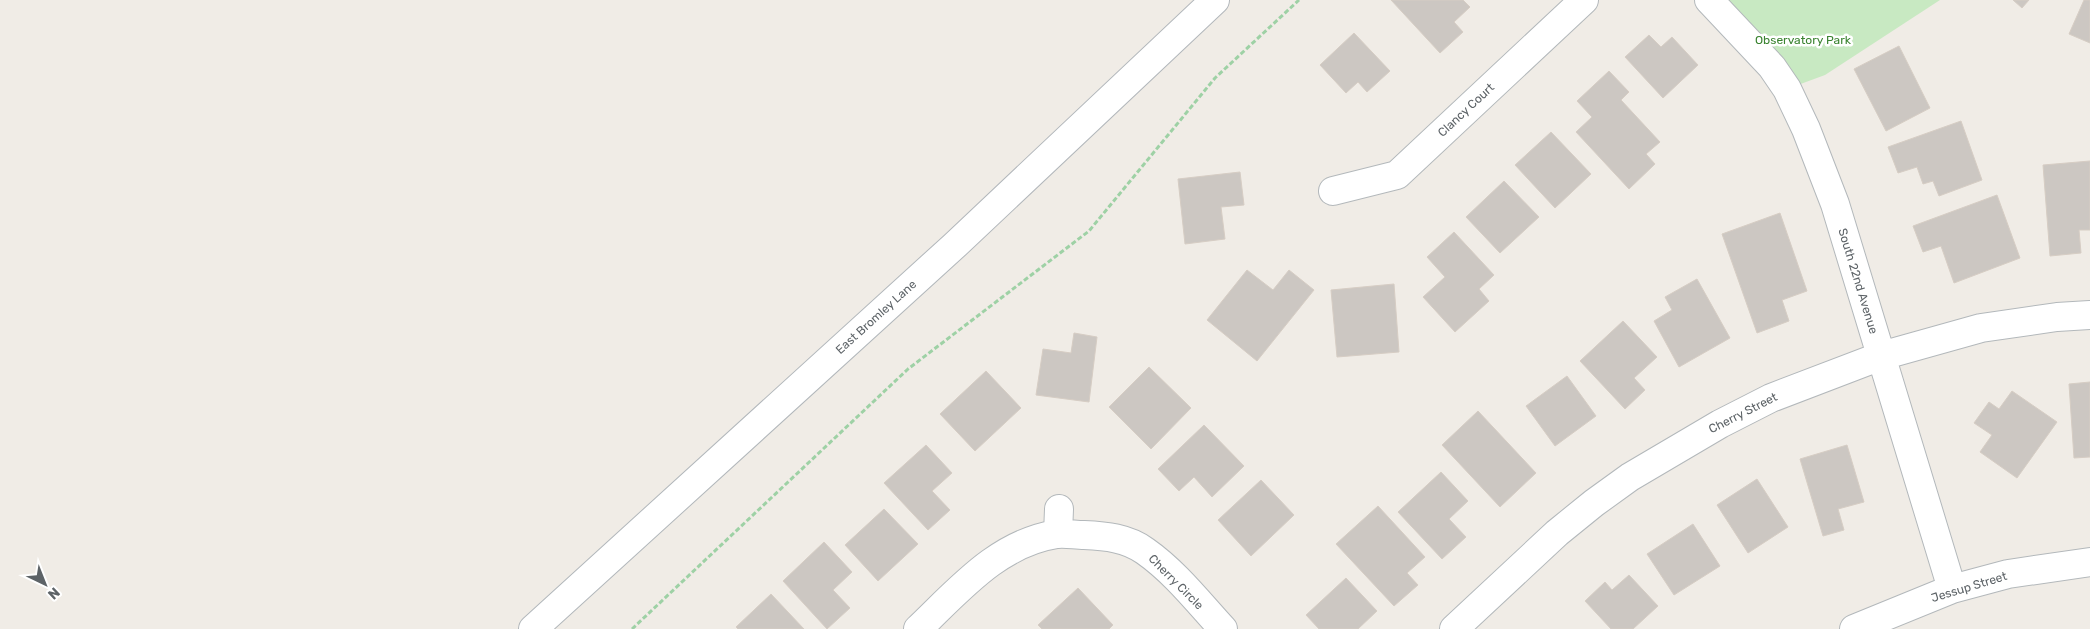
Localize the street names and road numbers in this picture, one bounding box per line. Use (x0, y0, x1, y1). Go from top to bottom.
street label: Clancy Court (1435, 80, 1497, 140)
street label: South 22nd Avenue (1835, 227, 1881, 336)
street label: East Bromley Lane (833, 277, 919, 357)
street label: Cherry Street (1706, 390, 1780, 436)
street label: Cherry Circle (1146, 552, 1207, 613)
street label: Jessup Street (1929, 569, 2009, 605)

